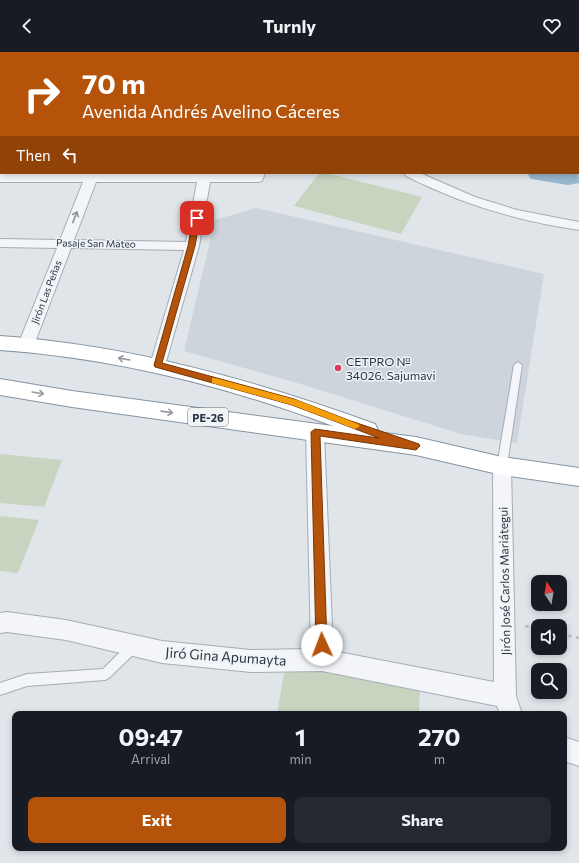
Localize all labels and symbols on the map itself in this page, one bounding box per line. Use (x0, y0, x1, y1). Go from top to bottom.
pin (180, 201, 214, 235)
one-way arrow (72, 212, 80, 224)
street label: Pasaje San Mateo (56, 236, 136, 250)
street label: Jirón Las Peñas (28, 258, 64, 326)
place label: CETPRO № 34026. Sajumavi (346, 354, 436, 382)
one-way arrow (118, 355, 131, 363)
marker: CETPRO № 34026. Sajumavi (333, 363, 343, 373)
one-way arrow (32, 389, 45, 397)
one-way arrow (160, 408, 173, 416)
road number: PE-26 (188, 408, 228, 426)
street label: Jirón José Carlos Mariátegui (496, 507, 513, 655)
north arrow (531, 575, 567, 611)
position arrow (301, 624, 343, 666)
street label: Jiró Gina Apumayta (165, 643, 287, 669)

